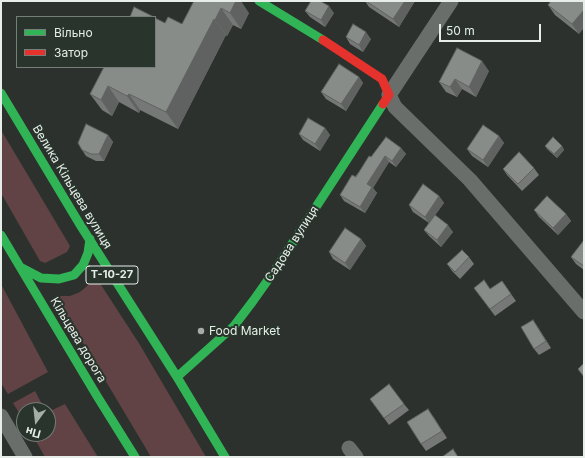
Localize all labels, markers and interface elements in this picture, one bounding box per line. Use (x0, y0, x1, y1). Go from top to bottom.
legend (16, 16, 156, 68)
scale bar (441, 16, 543, 42)
text: 50 m (446, 23, 475, 38)
text: Вільно (54, 25, 93, 40)
text: Затор (54, 45, 88, 60)
street label: Велика Кільцева вулиця (29, 122, 115, 252)
street label: Садова вулиця (262, 203, 322, 285)
road number: Т-10-27 (86, 266, 138, 284)
street label: Кільцева дорога (47, 295, 109, 385)
place label: Food Market (209, 324, 280, 338)
marker: Food Market (196, 326, 206, 336)
north arrow (16, 402, 56, 442)
text: Пн (24, 424, 42, 441)

